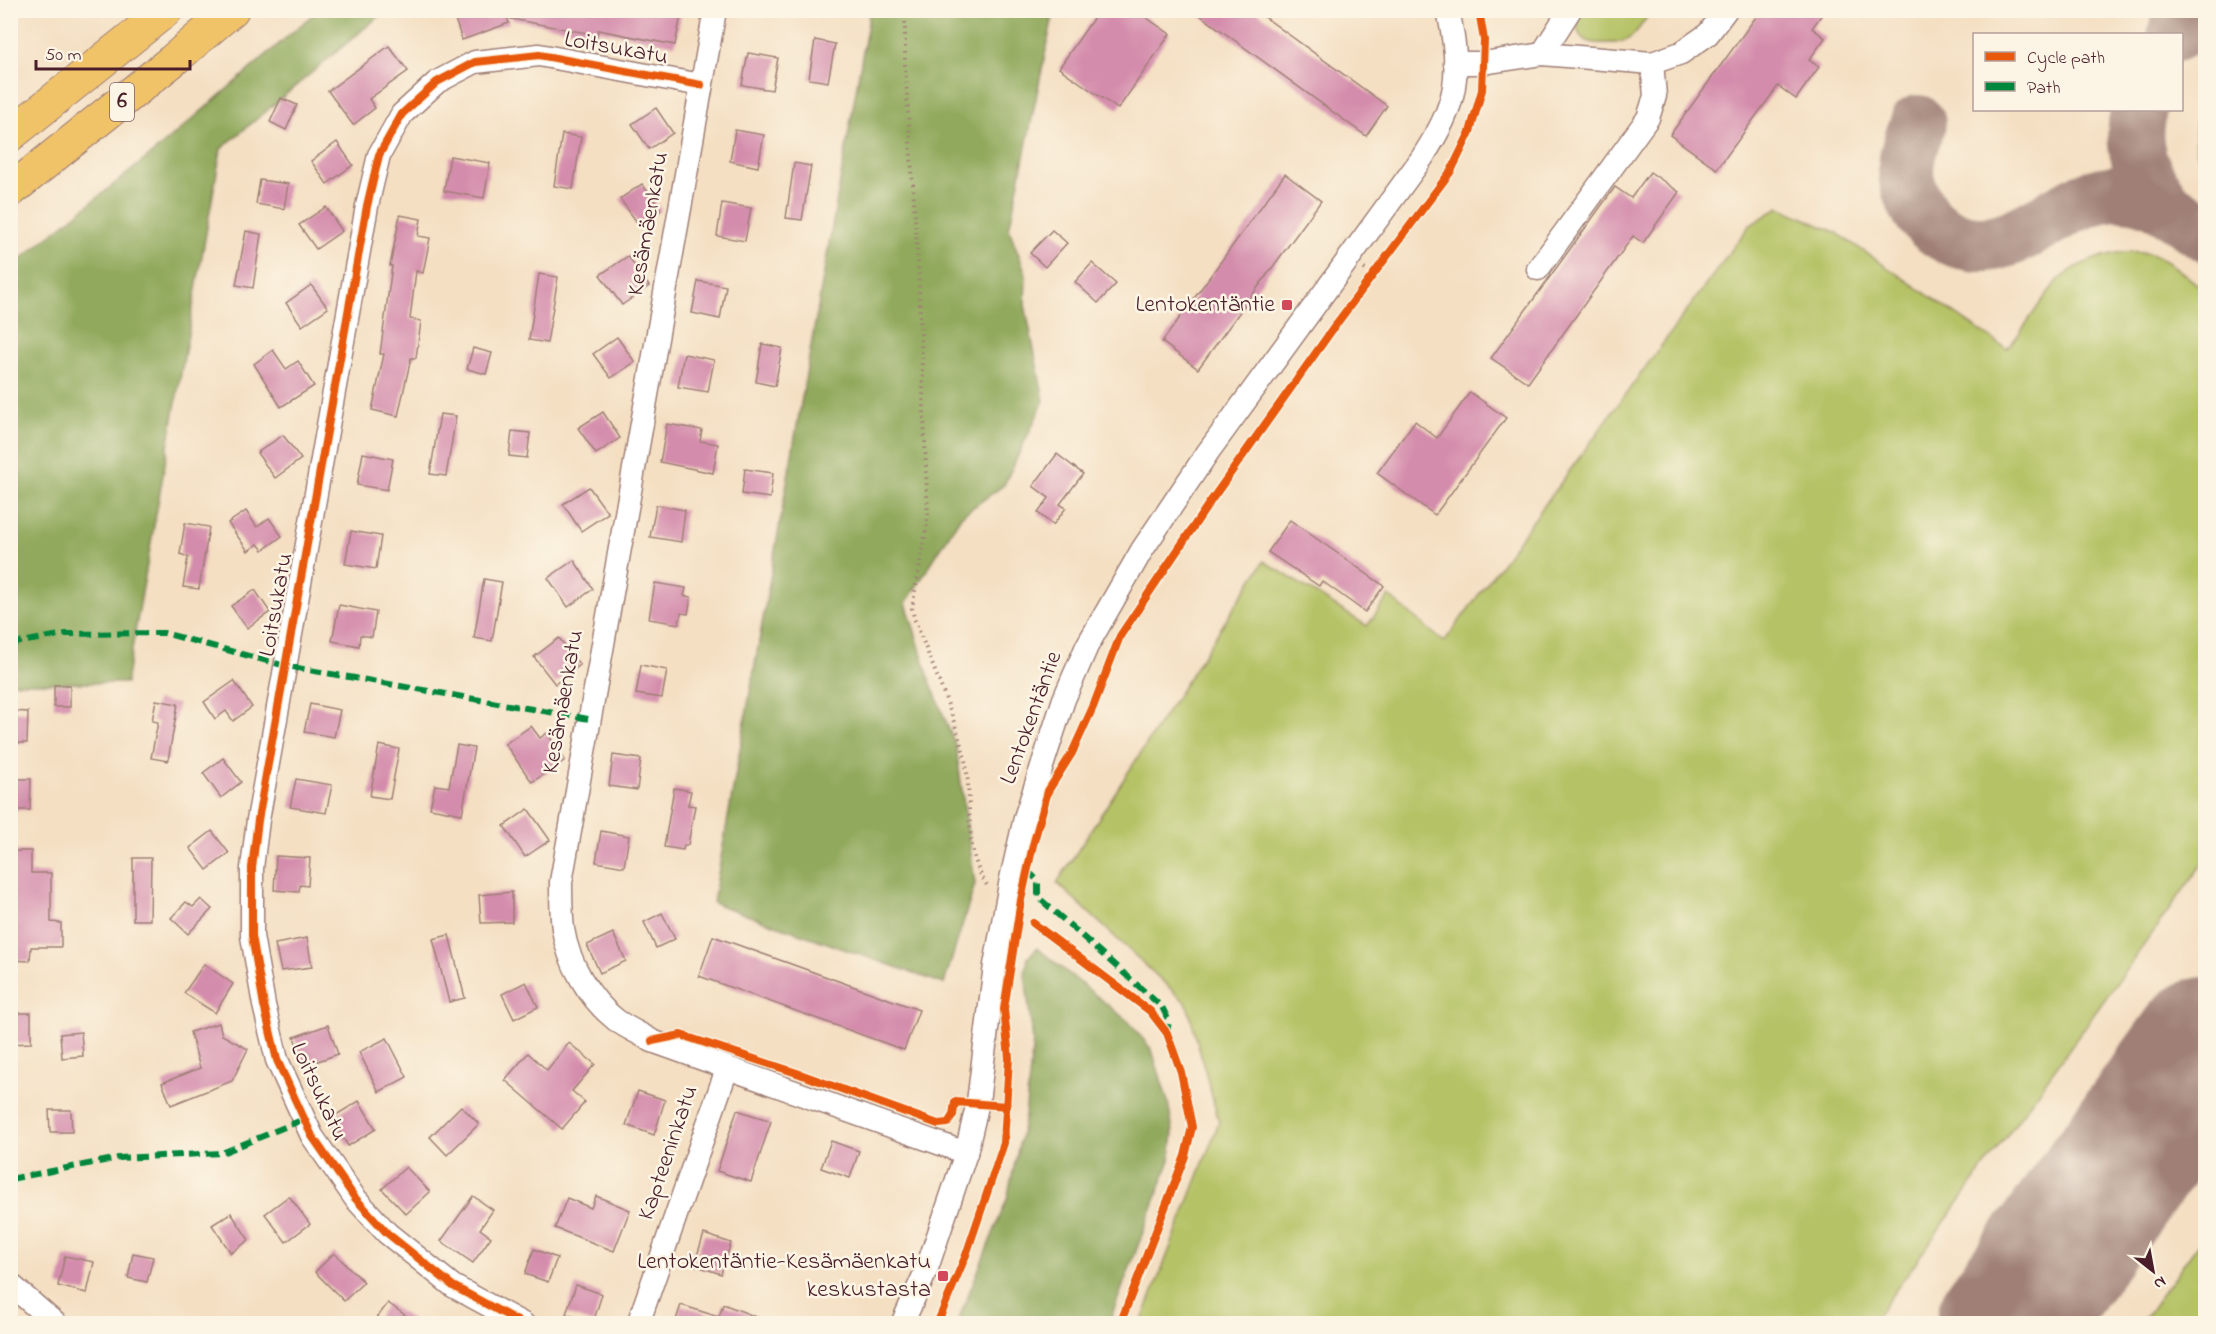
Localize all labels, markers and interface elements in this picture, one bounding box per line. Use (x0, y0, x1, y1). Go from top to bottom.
street label: Loitsukatu (561, 23, 671, 75)
scale bar (36, 33, 190, 71)
legend (1973, 33, 2183, 111)
text: 50 m (45, 43, 82, 69)
text: Cycle path (2027, 46, 2105, 72)
text: Path (2027, 76, 2061, 102)
road number: 6 (110, 83, 134, 121)
street label: Kesämäenkatu (619, 149, 679, 299)
place label: Lentokentäntie (1135, 288, 1275, 323)
marker: Lentokentäntie (1280, 298, 1294, 312)
street label: Loitsukatu (251, 550, 303, 660)
street label: Kesämäenkatu (534, 627, 594, 777)
street label: Lentokentäntie (992, 646, 1072, 790)
street label: Loitsukatu (280, 1037, 356, 1147)
street label: Kapteeninkatu (630, 1081, 708, 1225)
north arrow (2123, 1241, 2183, 1301)
place label: Lentokentäntie-Kesämäenkatu keskustasta (637, 1245, 931, 1308)
marker: Lentokentäntie-Kesämäenkatu keskustasta (936, 1269, 950, 1283)
text: N (2149, 1269, 2171, 1295)

